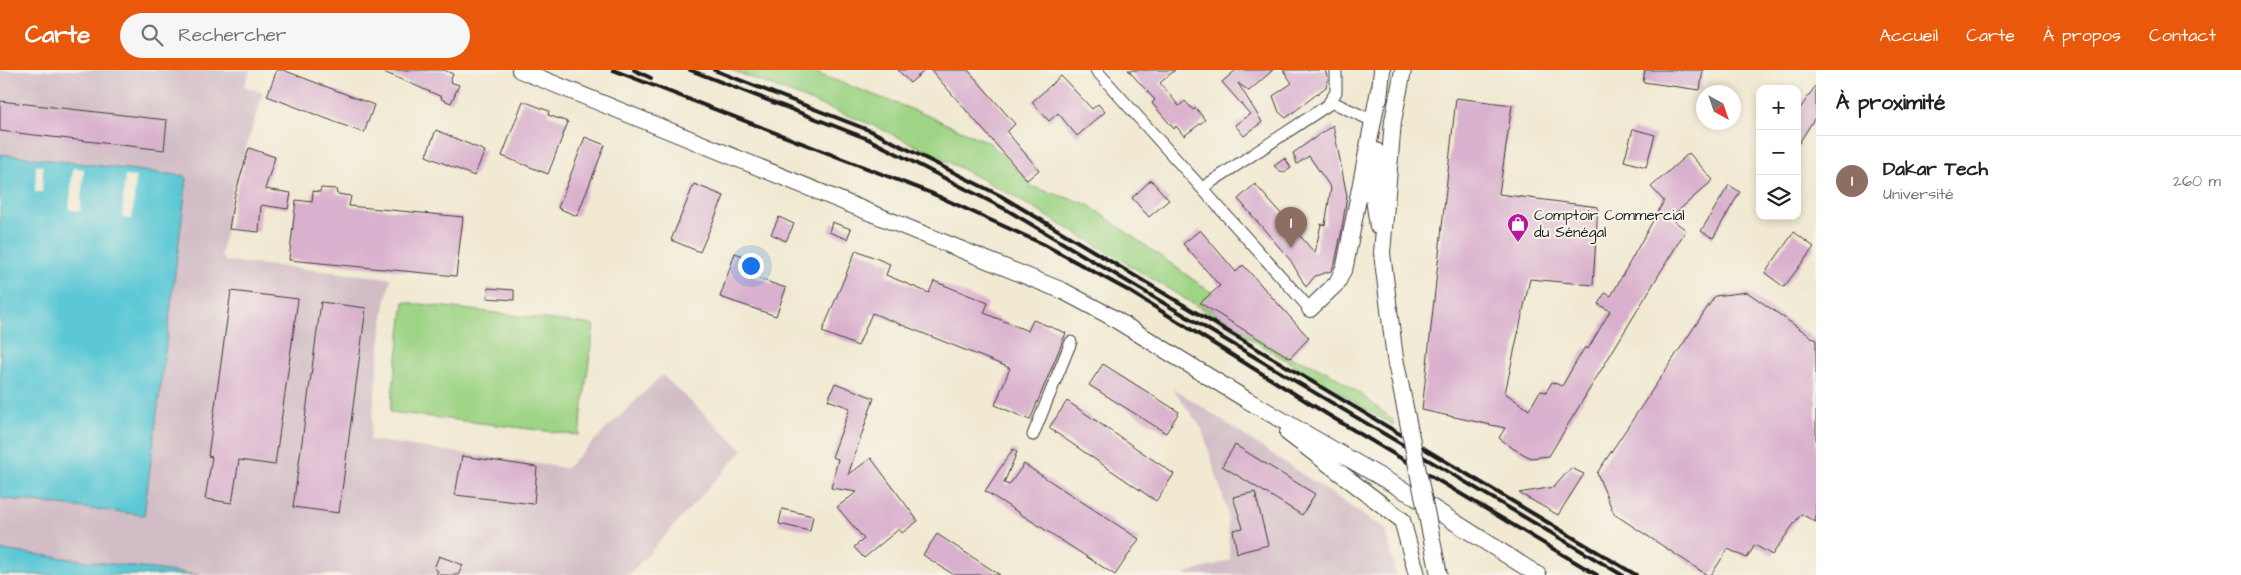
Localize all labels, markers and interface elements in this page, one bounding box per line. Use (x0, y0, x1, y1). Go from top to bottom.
search box (120, 13, 470, 58)
text: Carte (25, 18, 90, 52)
icon: search (138, 21, 166, 49)
text: Rechercher (178, 22, 286, 49)
text: Accueil (1879, 23, 1938, 48)
text: Carte (1966, 23, 2015, 48)
text: À propos (2043, 23, 2121, 48)
text: Contact (2149, 23, 2216, 48)
north arrow (1696, 85, 1741, 130)
map controls (1756, 85, 1801, 220)
button: + (1756, 85, 1801, 130)
text: À proximité (1836, 88, 1945, 117)
button: − (1756, 130, 1801, 175)
text: Dakar Tech (1883, 156, 1988, 183)
text: 1 (1851, 170, 1853, 192)
text: 260 m (2173, 170, 2221, 192)
button: layers (1756, 175, 1801, 220)
text: Université (1883, 183, 1954, 205)
place label: Comptoir Commercial du Sénégal (1534, 205, 1685, 244)
pin: 1 (1275, 207, 1307, 248)
shop icon: Comptoir Commercial du Sénégal (1506, 212, 1530, 243)
your location (738, 253, 764, 279)

